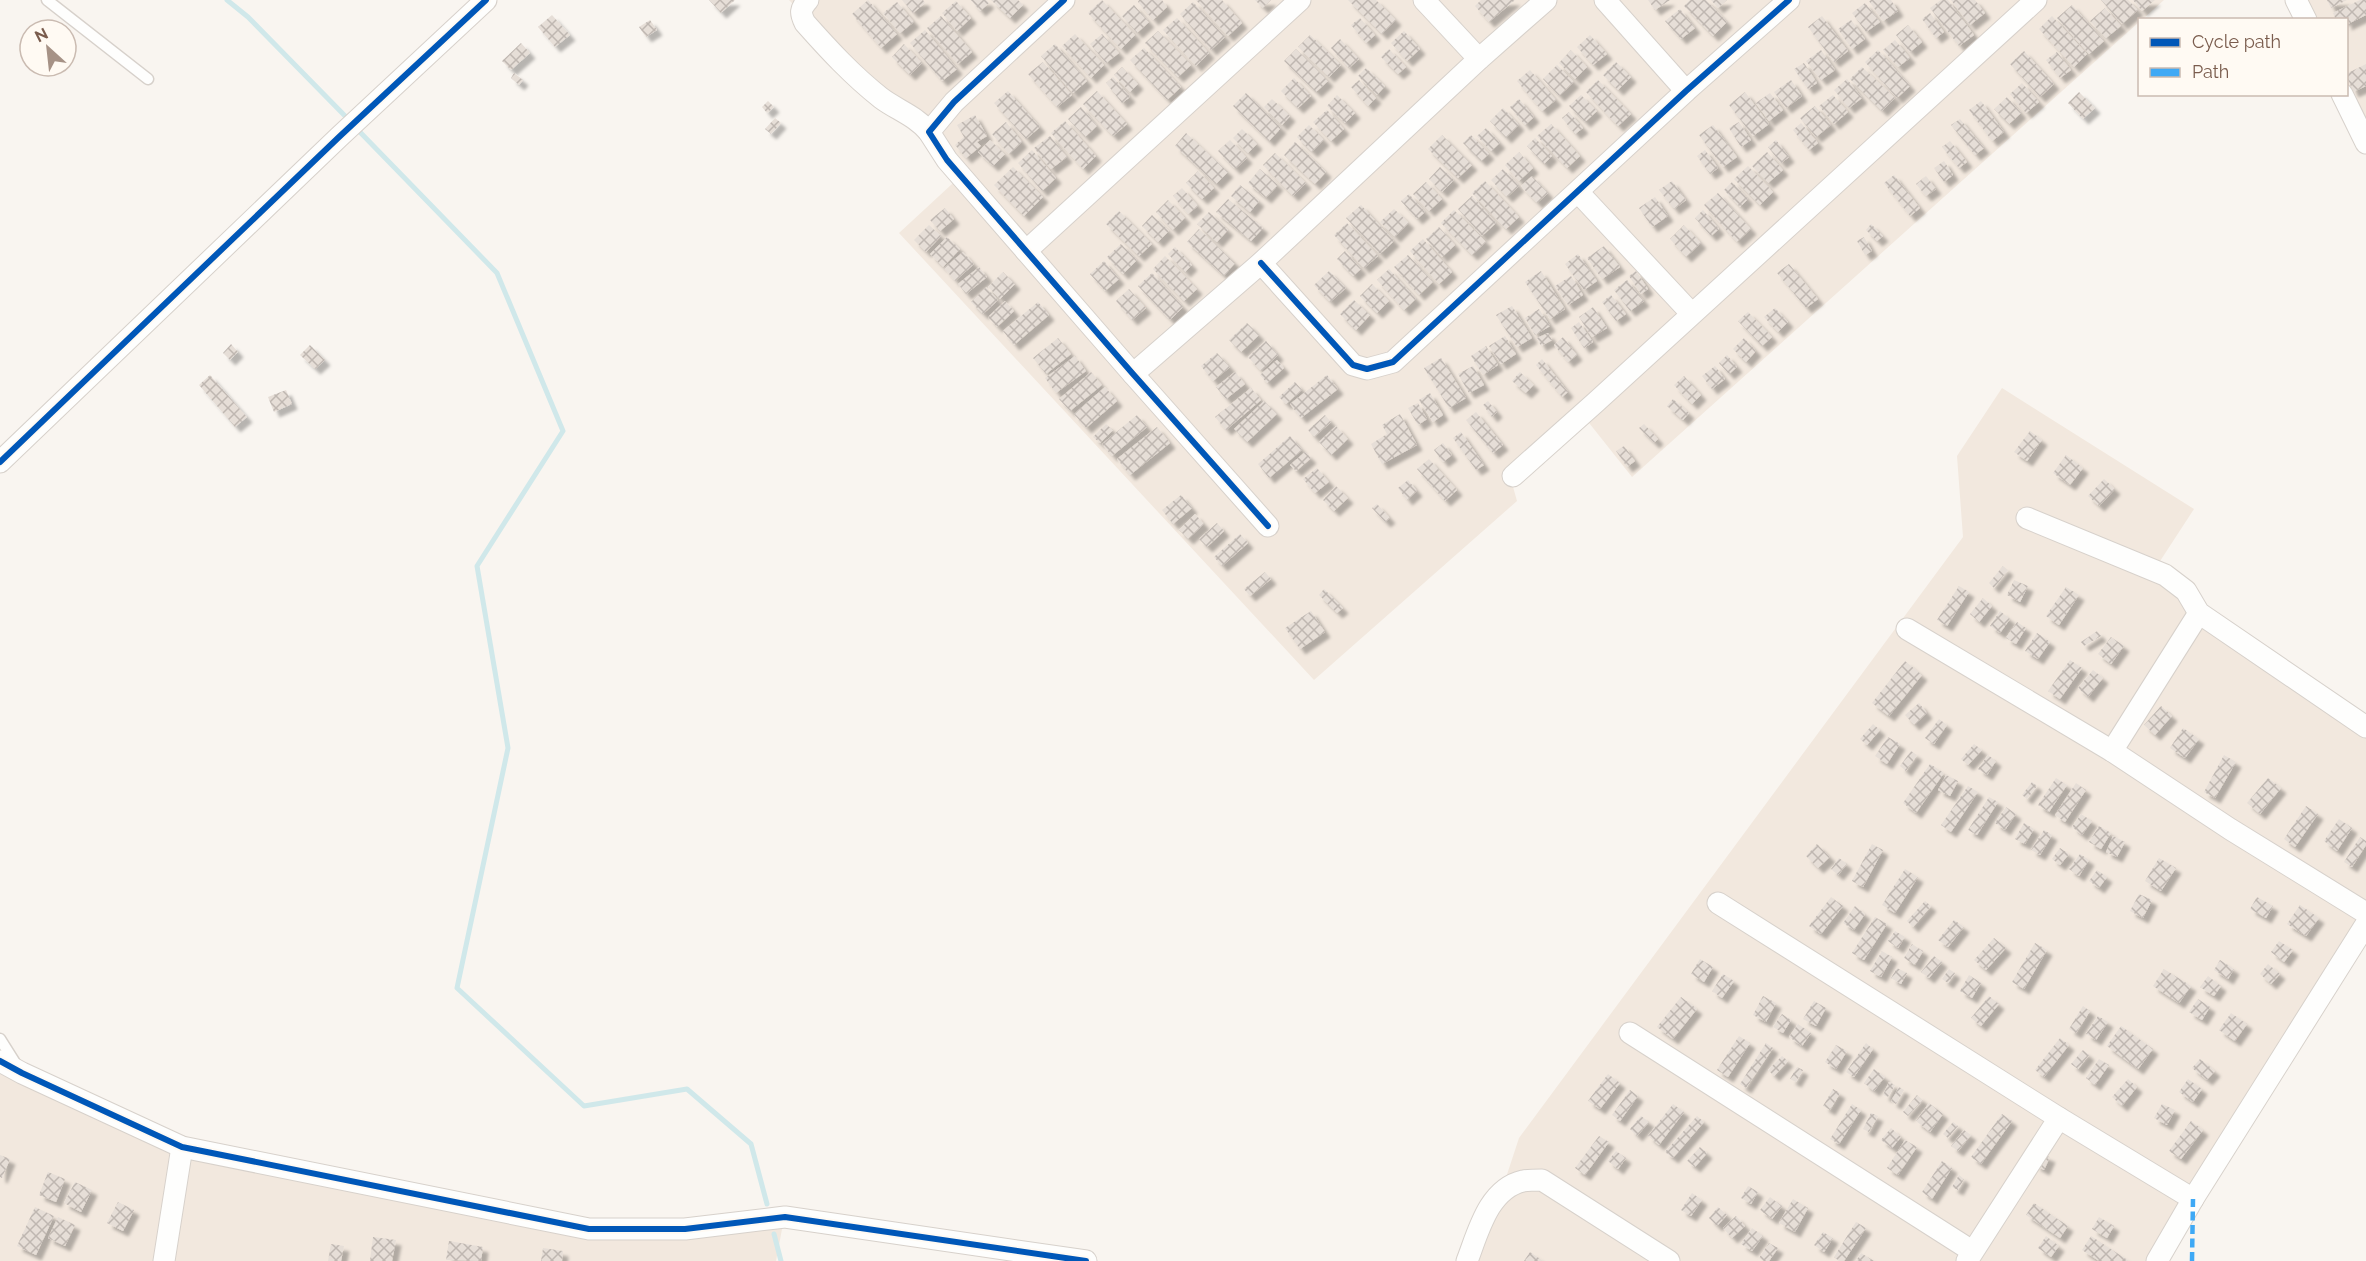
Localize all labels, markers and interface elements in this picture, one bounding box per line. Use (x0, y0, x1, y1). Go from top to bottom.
north arrow (18, 18, 78, 78)
legend (2138, 18, 2348, 96)
text: N (32, 24, 51, 46)
text: Cycle path (2192, 31, 2281, 52)
text: Path (2192, 61, 2229, 82)

